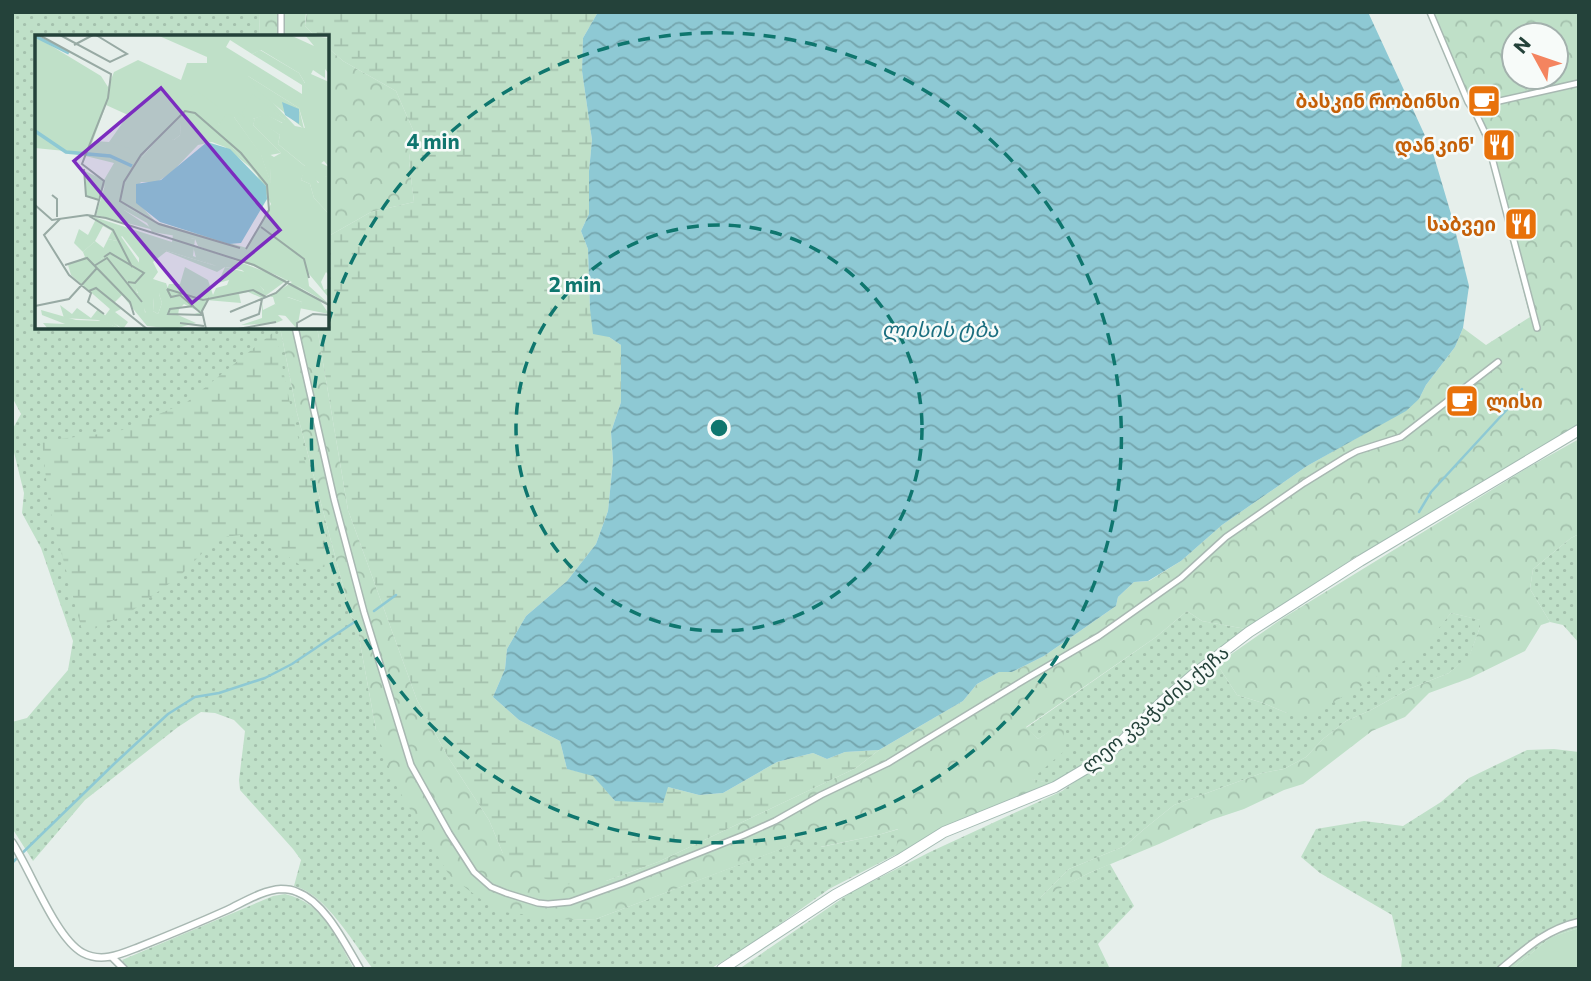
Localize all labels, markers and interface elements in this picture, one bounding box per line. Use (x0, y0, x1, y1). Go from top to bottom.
north arrow (1500, 21, 1570, 91)
text: N (1508, 32, 1535, 58)
inset map (35, 35, 329, 329)
cafe icon: ბასკინ რობინსი (1465, 82, 1503, 120)
place label: ბასკინ რობინსი (1296, 89, 1460, 113)
restaurant icon: დანკინ' (1480, 126, 1518, 164)
text: 4 min (406, 128, 460, 153)
place label: დანკინ' (1395, 133, 1474, 158)
restaurant icon: საბვეი (1502, 205, 1540, 243)
place label: საბვეი (1427, 212, 1496, 236)
text: 2 min (549, 271, 601, 296)
water label: ლისის ტბა (882, 316, 999, 343)
cafe icon: ლისი (1443, 382, 1481, 420)
place label: ლისი (1486, 389, 1543, 413)
centre of rings (707, 416, 731, 440)
street label: ლეო კვაჭაძის ქუჩა (1076, 640, 1234, 779)

